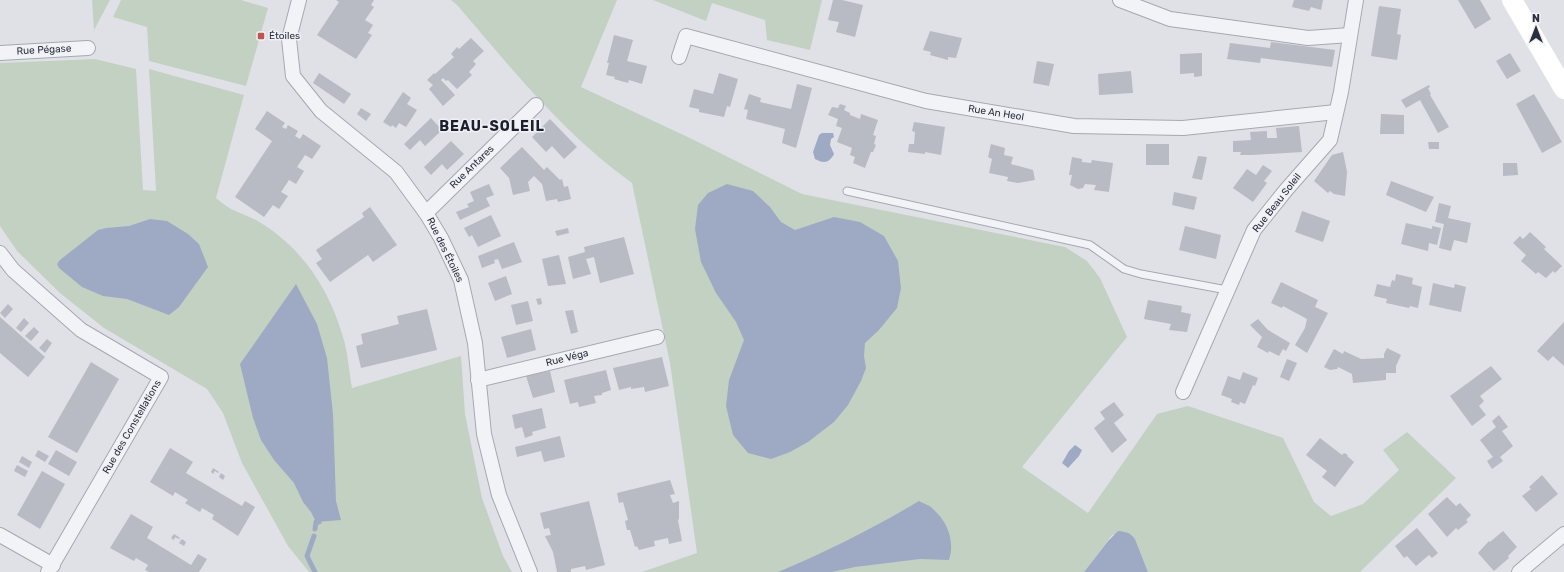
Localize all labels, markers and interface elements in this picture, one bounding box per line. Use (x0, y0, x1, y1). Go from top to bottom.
north arrow (1516, 8, 1556, 48)
text: N (1532, 12, 1540, 25)
place label: Étoiles (269, 30, 300, 42)
marker: Étoiles (256, 31, 266, 41)
street label: Rue Pégase (16, 43, 72, 57)
street label: Rue An Heol (967, 103, 1025, 123)
district label: BEAU-SOLEIL (439, 118, 545, 135)
street label: Rue Antares (447, 143, 497, 191)
street label: Rue Beau Soleil (1250, 171, 1304, 235)
street label: Rue des Étoiles (424, 216, 466, 284)
street label: Rue Véga (544, 347, 590, 369)
street label: Rue des Constellations (100, 378, 164, 476)

